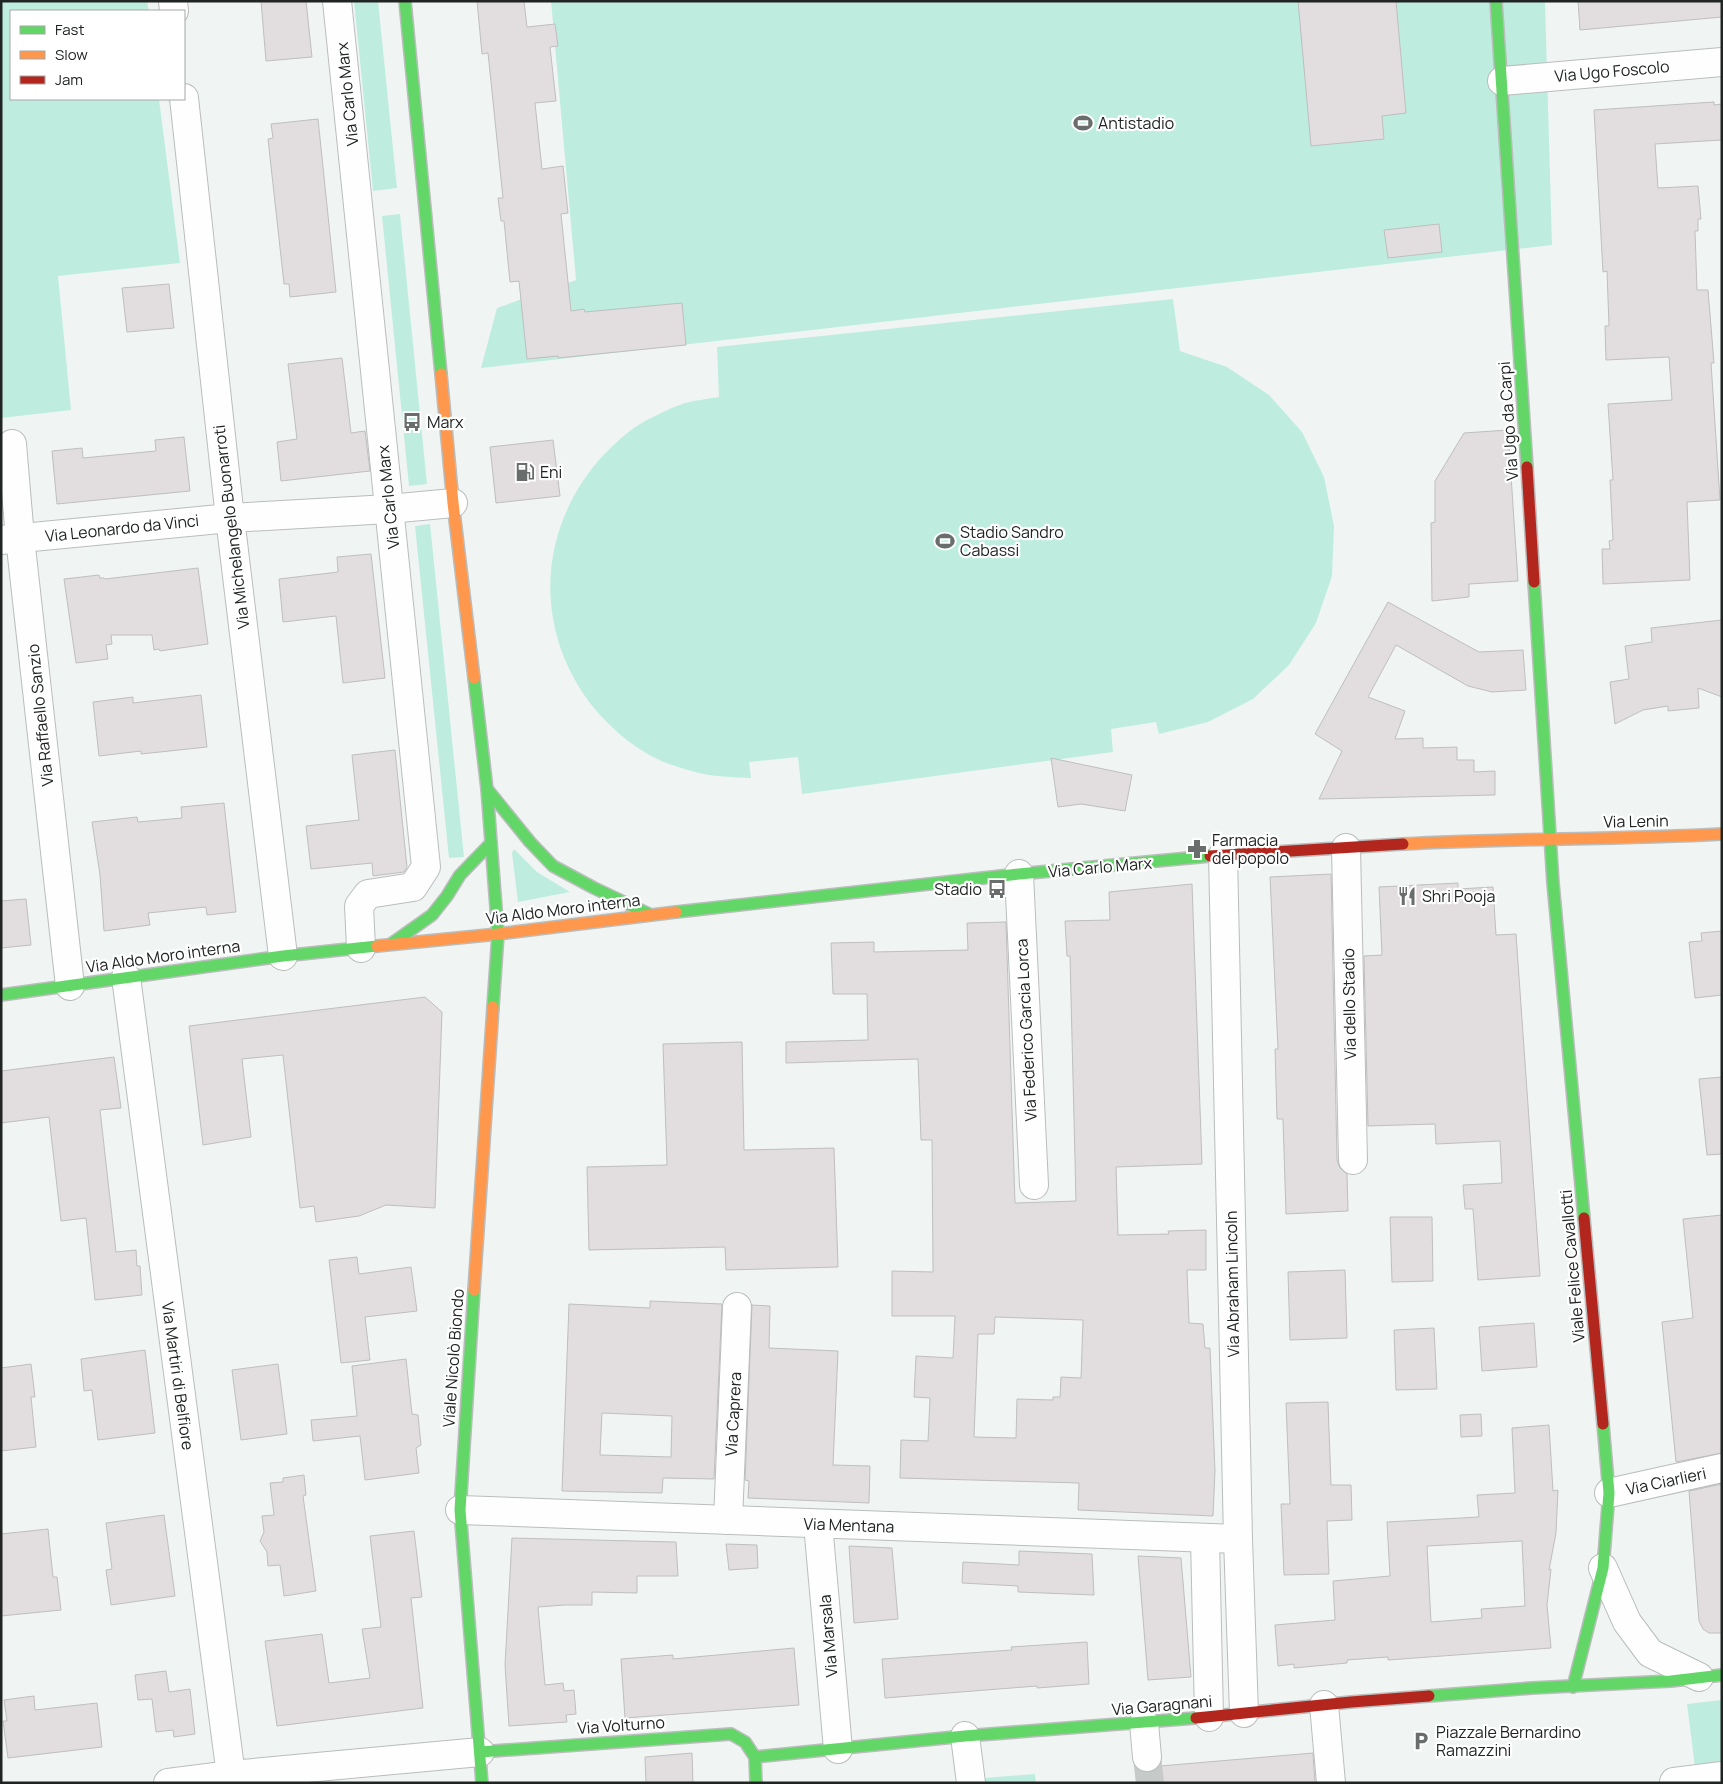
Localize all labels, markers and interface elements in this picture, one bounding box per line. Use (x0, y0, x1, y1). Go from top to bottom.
legend (10, 10, 185, 100)
text: Fast (55, 19, 84, 40)
street label: Via Carlo Marx (331, 40, 363, 147)
text: Slow (55, 44, 88, 65)
street label: Via Ugo Foscolo (1554, 55, 1670, 87)
text: Jam (55, 69, 83, 90)
sports icon: Antistadio (1072, 112, 1094, 134)
place label: Antistadio (1098, 112, 1174, 134)
street label: Via Ugo da Carpi (1493, 361, 1523, 481)
bus stop icon: Marx (401, 411, 423, 433)
place label: Marx (427, 411, 464, 433)
street label: Via Michelangelo Buonarroti (208, 424, 254, 630)
street label: Via Carlo Marx (372, 443, 404, 550)
fuel station icon: Eni (514, 461, 536, 483)
place label: Eni (540, 461, 562, 483)
street label: Via Leonardo da Vinci (44, 509, 200, 547)
place label: Stadio Sandro Cabassi (960, 521, 1064, 561)
sports icon: Stadio Sandro Cabassi (934, 530, 956, 552)
street label: Via Raffaello Sanzio (22, 643, 58, 787)
street label: Via Lenin (1603, 809, 1669, 833)
place label: Farmacia del popolo (1212, 829, 1289, 869)
pharmacy icon: Farmacia del popolo (1186, 838, 1208, 860)
street label: Via Carlo Marx (1047, 851, 1153, 882)
place label: Stadio (934, 878, 982, 900)
bus stop icon: Stadio (986, 878, 1008, 900)
restaurant icon: Shri Pooja (1396, 885, 1418, 907)
place label: Shri Pooja (1422, 885, 1496, 907)
street label: Via Aldo Moro interna (485, 889, 641, 929)
street label: Via Aldo Moro interna (85, 934, 241, 978)
street label: Via Federico Garcia Lorca (1010, 938, 1042, 1122)
street label: Via dello Stadio (1337, 948, 1361, 1060)
street label: Viale Felice Cavallotti (1554, 1189, 1590, 1343)
street label: Via Abraham Lincoln (1220, 1210, 1244, 1358)
street label: Viale Nicolò Biondo (437, 1288, 469, 1428)
street label: Via Martiri di Belfiore (157, 1300, 199, 1452)
street label: Via Caprera (720, 1371, 746, 1457)
street label: Via Ciarlieri (1624, 1462, 1708, 1500)
street label: Via Mentana (803, 1512, 895, 1538)
street label: Via Marsala (813, 1594, 843, 1678)
street label: Via Garagnani (1111, 1690, 1213, 1720)
street label: Via Volturno (577, 1711, 665, 1739)
place label: Piazzale Bernardino Ramazzini (1436, 1721, 1581, 1761)
parking icon: Piazzale Bernardino Ramazzini (1410, 1730, 1432, 1752)

